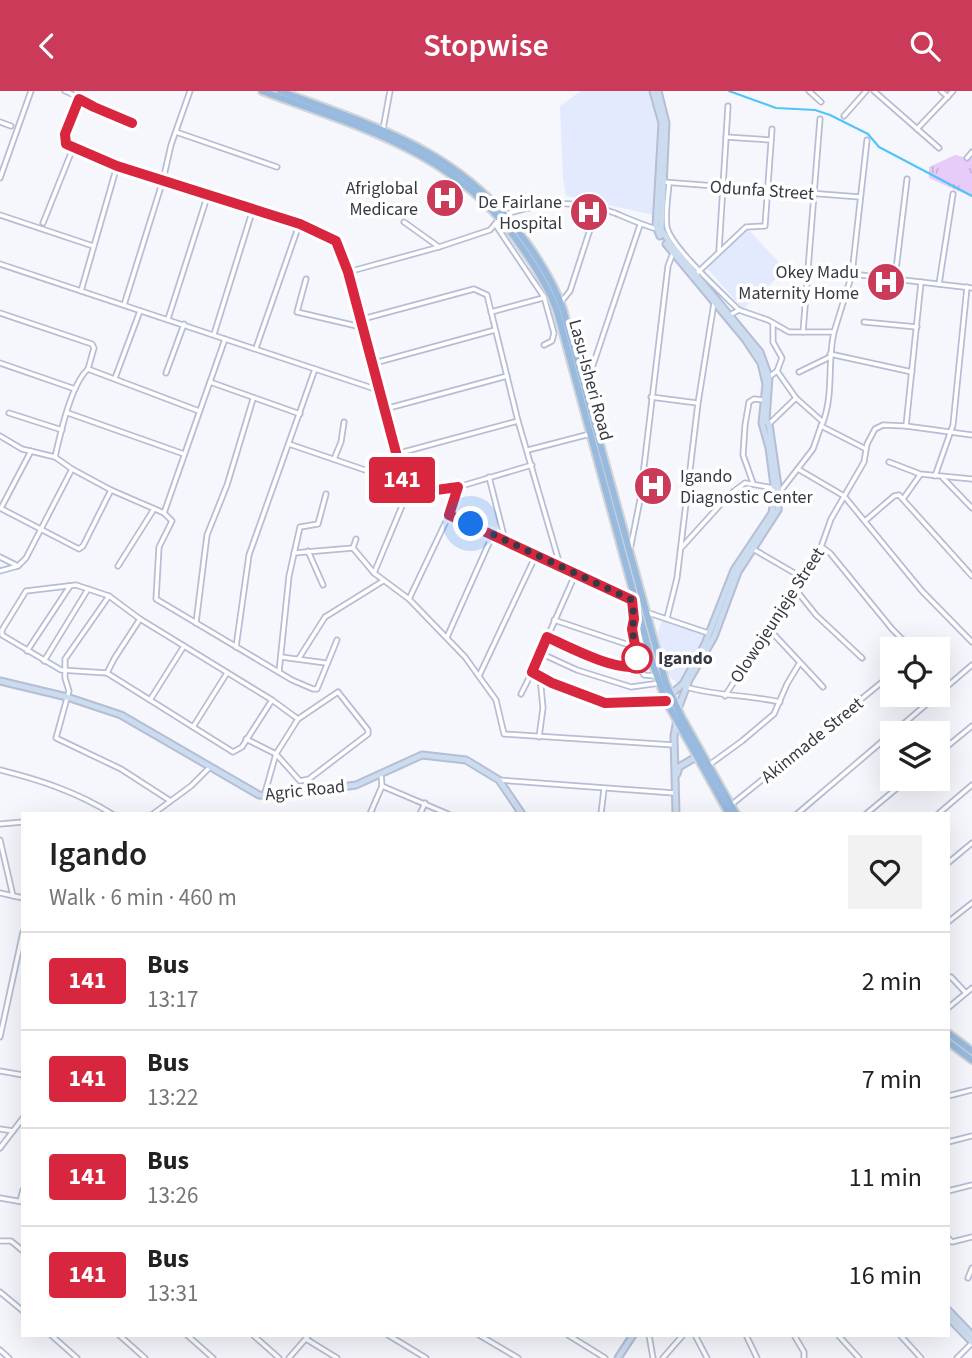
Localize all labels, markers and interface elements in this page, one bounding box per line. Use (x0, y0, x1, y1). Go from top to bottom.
text: Stopwise (423, 23, 549, 69)
icon: back (28, 27, 66, 65)
icon: search (906, 27, 944, 65)
street label: Odunfa Street (709, 174, 815, 207)
place label: Afriglobal Medicare (346, 176, 418, 222)
hospital icon: Afriglobal Medicare (424, 177, 466, 219)
place label: De Fairlane Hospital (478, 190, 562, 236)
hospital icon: De Fairlane Hospital (568, 191, 610, 233)
place label: Okey Madu Maternity Home (738, 260, 859, 306)
hospital icon: Okey Madu Maternity Home (865, 261, 907, 303)
street label: Lasu-Isheri Road (562, 317, 619, 444)
line badge: 141 (362, 457, 442, 503)
text: 141 (383, 462, 421, 497)
place label: Igando Diagnostic Center (680, 464, 814, 510)
hospital icon: Igando Diagnostic Center (632, 465, 674, 507)
your location (453, 506, 488, 541)
street label: Olowojeunjeje Street (724, 542, 831, 688)
map controls (880, 637, 950, 791)
button: locate (880, 637, 950, 707)
marker: Igando (622, 643, 652, 673)
place label: Igando (658, 646, 713, 671)
street label: Akinmade Street (756, 691, 869, 789)
button: layers (880, 721, 950, 791)
street label: Agric Road (264, 774, 346, 807)
text: Igando (49, 831, 147, 878)
button: heart (848, 835, 922, 909)
text: Walk · 6 min · 460 m (49, 881, 237, 914)
text: Bus (147, 946, 189, 983)
text: 141 (68, 963, 107, 998)
text: 2 min (862, 963, 922, 1000)
text: 13:17 (147, 983, 198, 1016)
text: Bus (147, 1044, 189, 1081)
text: 141 (68, 1061, 107, 1096)
text: 7 min (862, 1061, 922, 1098)
text: 13:22 (147, 1081, 198, 1114)
text: Bus (147, 1142, 189, 1179)
text: 141 (68, 1159, 107, 1194)
text: 11 min (849, 1159, 922, 1196)
text: 13:26 (147, 1179, 198, 1212)
text: Bus (147, 1240, 189, 1277)
text: 141 (68, 1257, 107, 1292)
text: 16 min (849, 1257, 922, 1294)
text: 13:31 (147, 1277, 198, 1310)

